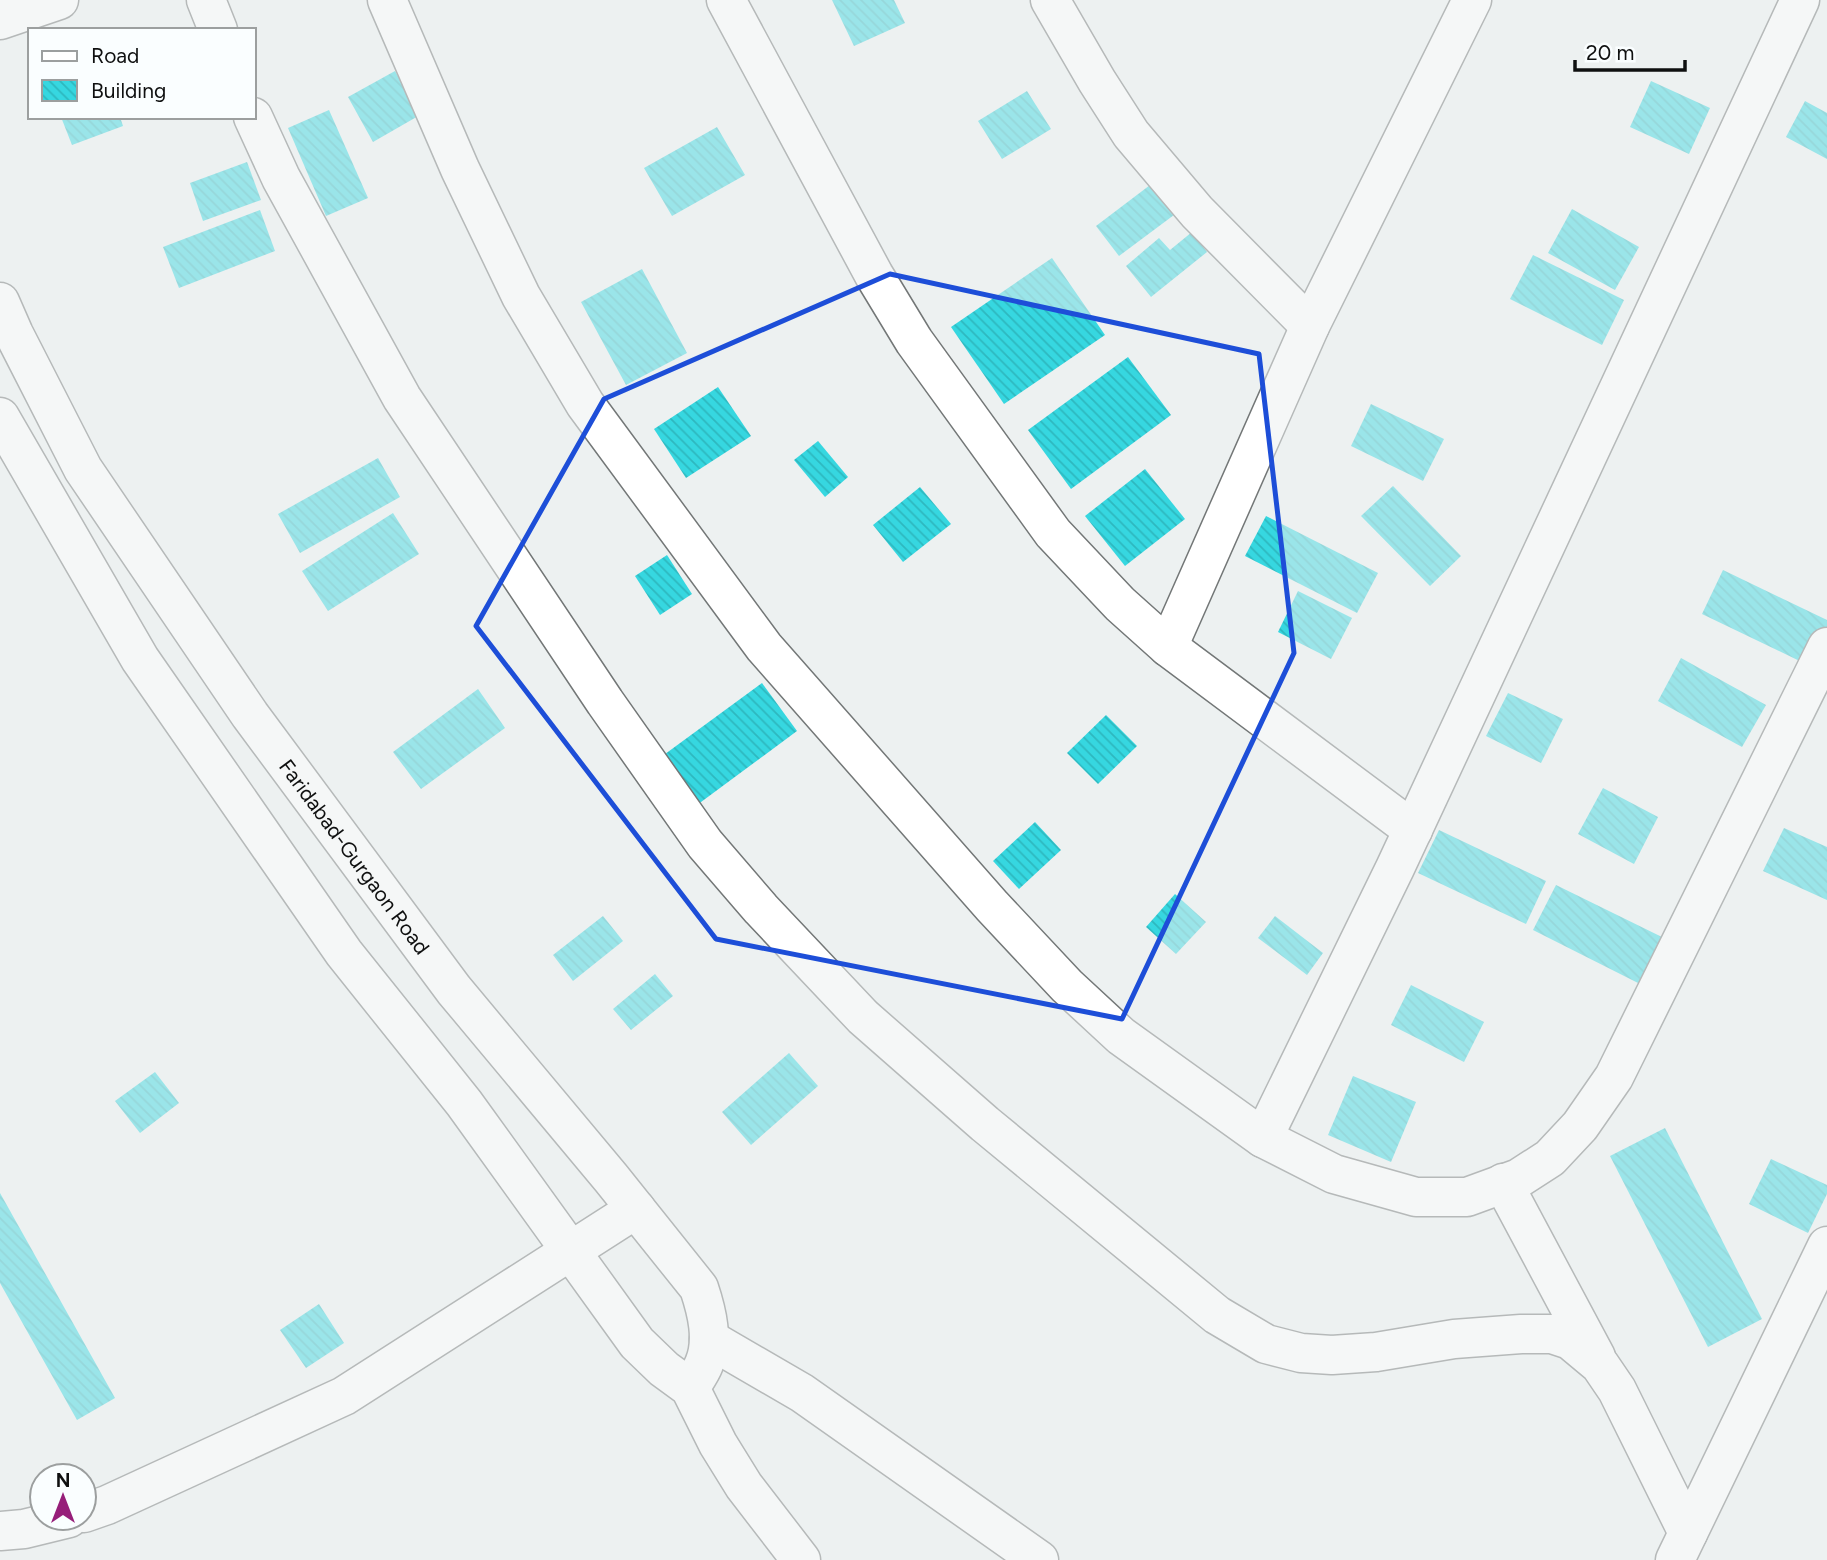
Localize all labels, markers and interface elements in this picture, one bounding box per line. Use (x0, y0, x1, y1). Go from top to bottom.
legend (28, 28, 256, 119)
scale bar (1575, 28, 1685, 72)
text: 20 m (1586, 40, 1634, 65)
text: Road (91, 43, 139, 68)
text: Building (91, 78, 166, 103)
street label: Faridabad-Gurgaon Road (274, 754, 435, 959)
north arrow (28, 1462, 98, 1532)
text: N (56, 1469, 70, 1492)

